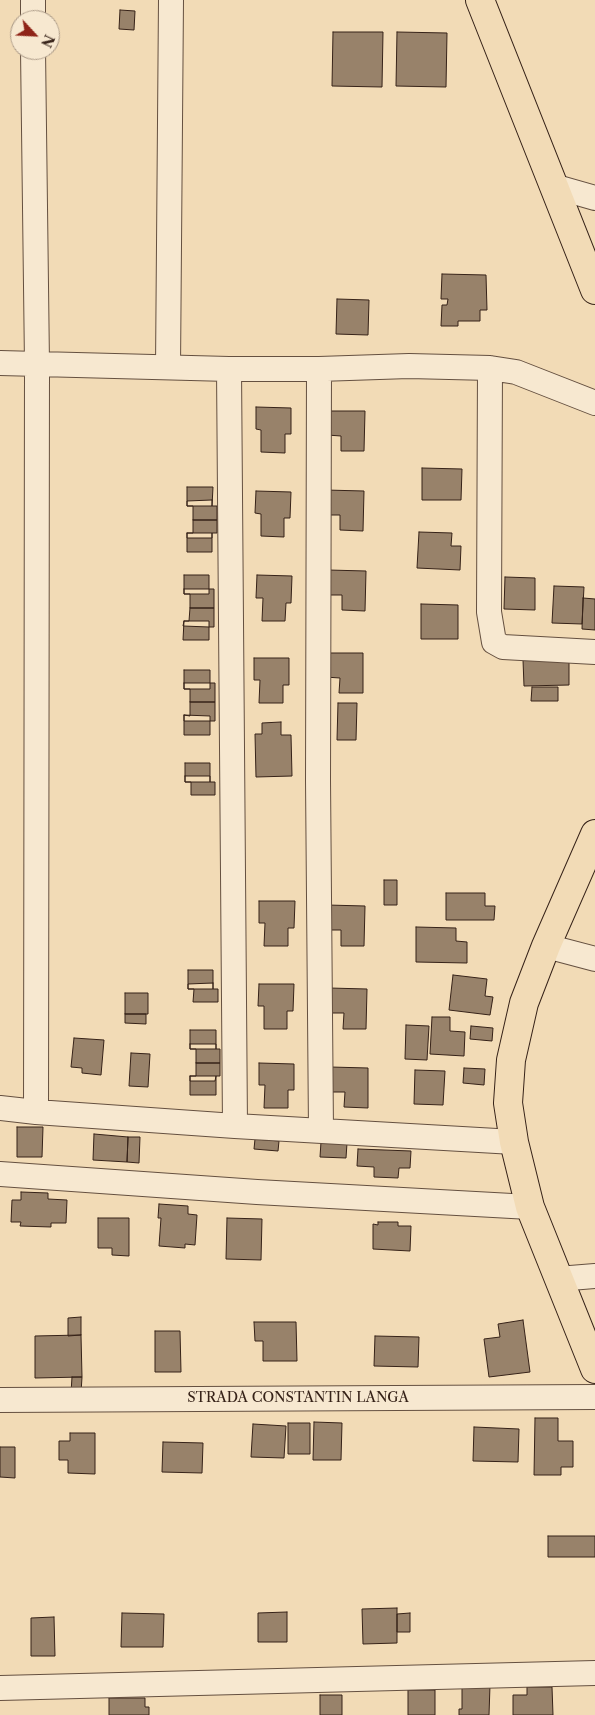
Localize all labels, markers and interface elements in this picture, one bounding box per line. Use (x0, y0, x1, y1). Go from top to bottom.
north arrow (10, 10, 60, 60)
text: N (37, 32, 58, 50)
street label: STRADA CONSTANTIN LANGA (187, 1390, 409, 1406)

